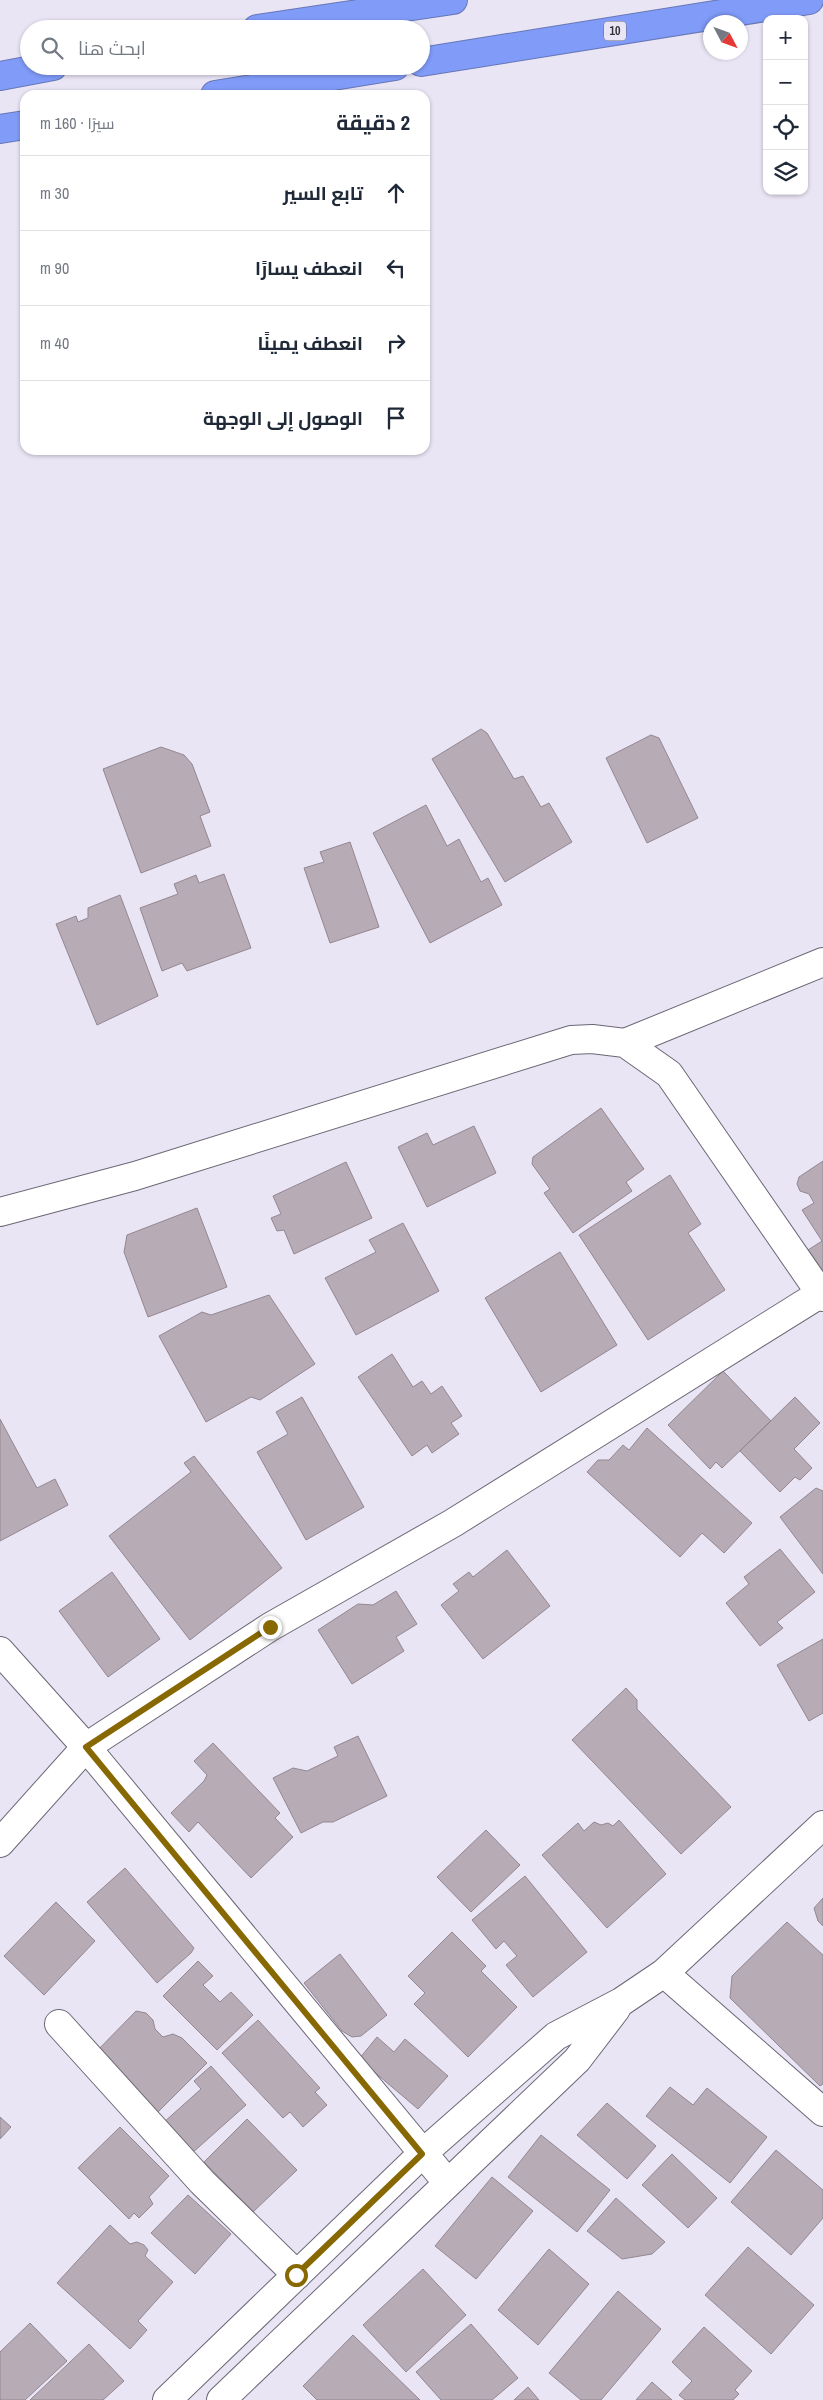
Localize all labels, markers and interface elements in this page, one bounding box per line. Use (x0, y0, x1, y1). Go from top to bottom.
north arrow (703, 15, 748, 60)
map controls (763, 15, 808, 195)
button: + (763, 15, 808, 60)
search box (20, 20, 430, 75)
road number: 10 (604, 22, 626, 40)
icon: search (38, 34, 66, 62)
text: ابحث هنا (78, 35, 146, 61)
button: − (763, 60, 808, 105)
button: locate (763, 105, 808, 150)
text: 2 دقيقة (336, 108, 410, 137)
text: سيرًا · 160 m (40, 112, 114, 134)
button: layers (763, 150, 808, 195)
icon: ahead (382, 179, 410, 207)
text: تابع السير (283, 180, 363, 206)
text: 30 m (40, 182, 69, 204)
icon: left (382, 254, 410, 282)
text: انعطف يسارًا (255, 255, 363, 281)
text: 90 m (40, 257, 69, 279)
icon: right (382, 329, 410, 357)
text: انعطف يمينًا (257, 330, 363, 356)
text: 40 m (40, 332, 69, 354)
icon: arrive (382, 404, 410, 432)
text: الوصول إلى الوجهة (203, 405, 363, 431)
route end (259, 1616, 282, 1639)
route start (285, 2264, 308, 2287)

